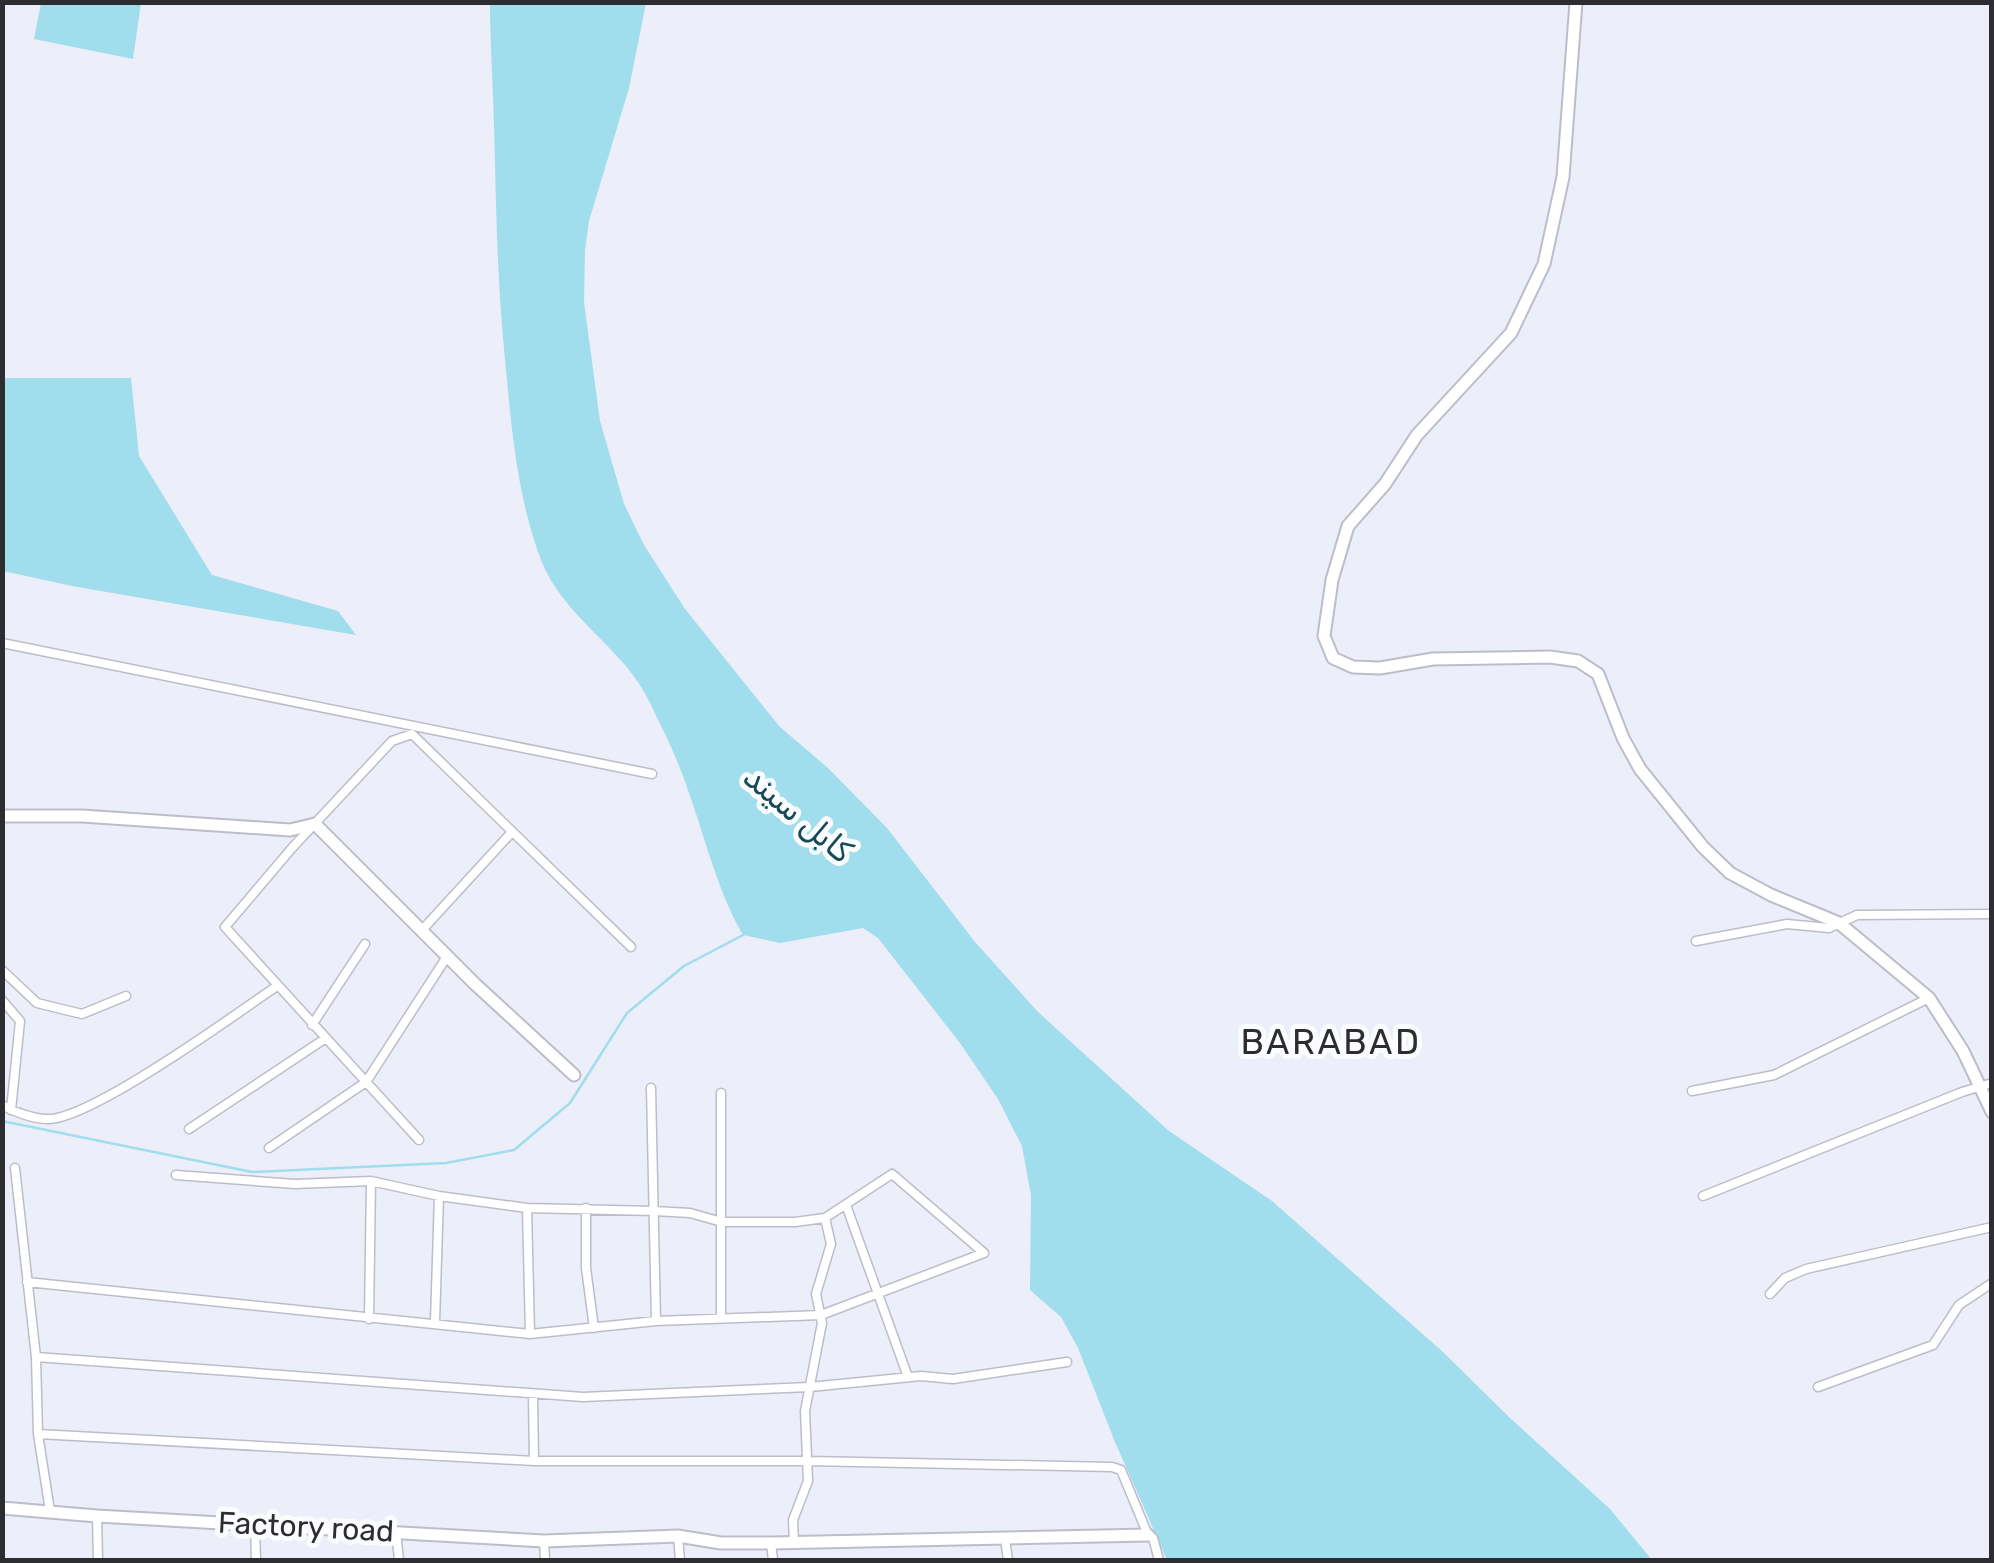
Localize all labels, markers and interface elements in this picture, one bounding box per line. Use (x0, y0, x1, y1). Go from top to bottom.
water label: کابل سيند (736, 758, 861, 871)
district label: BARABAD (1240, 1021, 1422, 1063)
street label: Factory road (217, 1504, 395, 1550)

